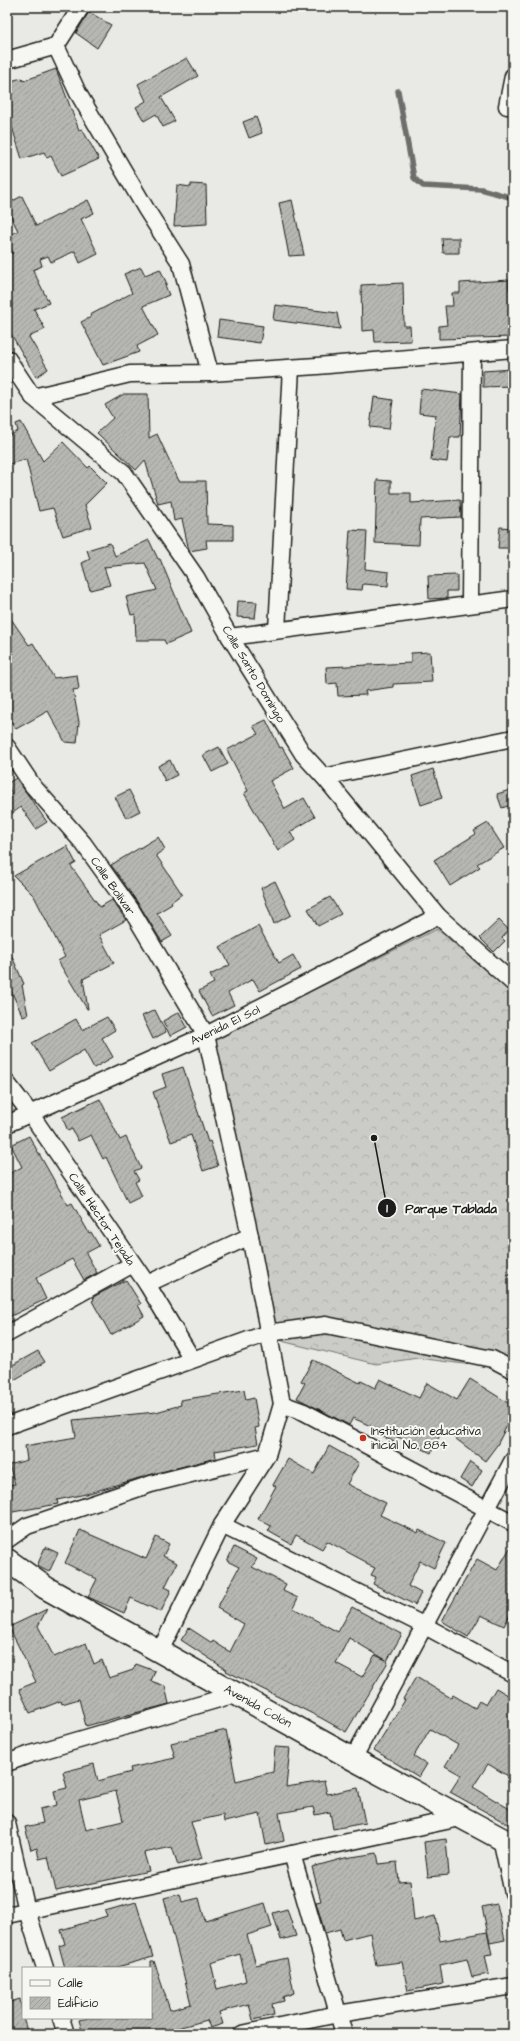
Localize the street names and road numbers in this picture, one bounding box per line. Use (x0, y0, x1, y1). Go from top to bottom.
street label: Calle Santo Domingo (217, 623, 289, 727)
street label: Calle Bolívar (86, 854, 139, 919)
street label: Avenida El Sol (188, 1001, 263, 1050)
street label: Calle Héctor Tejada (64, 1170, 139, 1269)
street label: Avenida Colón (221, 1681, 295, 1732)

